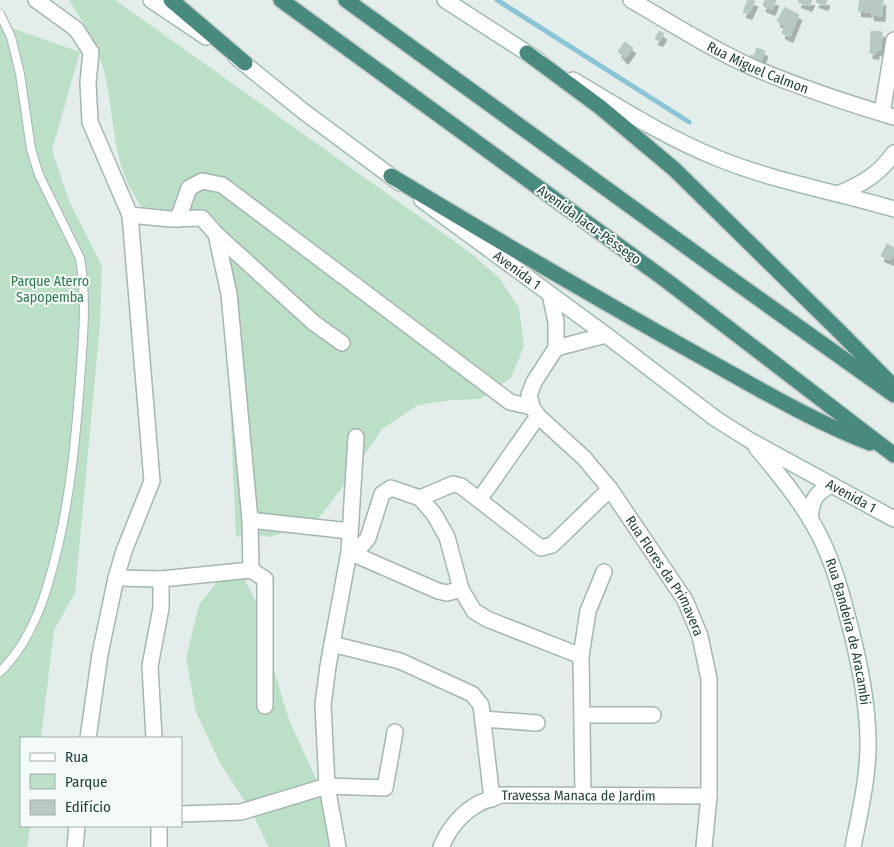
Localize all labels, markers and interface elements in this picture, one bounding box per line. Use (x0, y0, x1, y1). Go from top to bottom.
street label: Rua Miguel Calmon (704, 38, 811, 97)
street label: Avenida Jacu-Pêssego (534, 182, 644, 268)
street label: Avenida 1 (490, 247, 544, 293)
park label: Parque Aterro Sapopemba (11, 273, 89, 306)
street label: Avenida 1 (823, 475, 879, 516)
street label: Rua Flores da Primavera (622, 512, 708, 638)
street label: Rua Bandeira de Aracambi (822, 556, 874, 706)
legend (20, 737, 182, 827)
text: Rua (65, 748, 88, 766)
text: Parque (65, 773, 108, 791)
street label: Travessa Manaca de Jardim (501, 787, 656, 804)
text: Edifício (65, 798, 111, 816)

